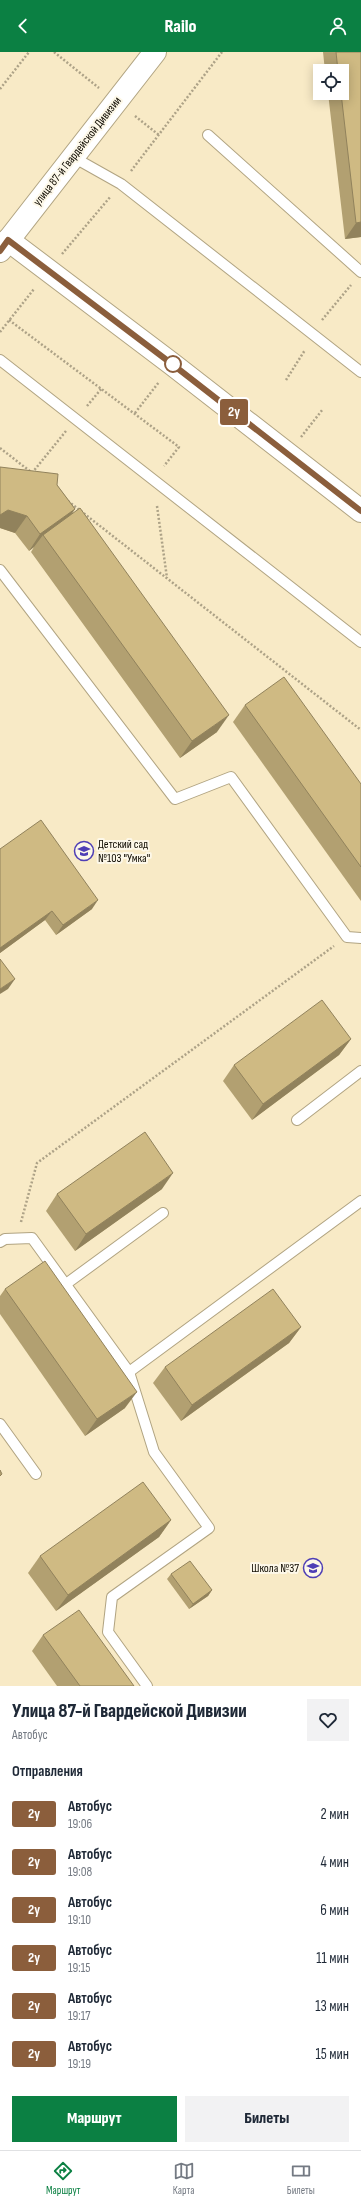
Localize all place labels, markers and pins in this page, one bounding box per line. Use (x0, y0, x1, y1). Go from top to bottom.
unlabelled marker (164, 355, 182, 373)
place label: Детский сад №103 "Умка" (98, 837, 150, 866)
school or university icon: Детский сад №103 "Умка" (73, 840, 95, 862)
school or university icon: Школа №37 (302, 1557, 324, 1579)
place label: Школа №37 (251, 1561, 299, 1576)

